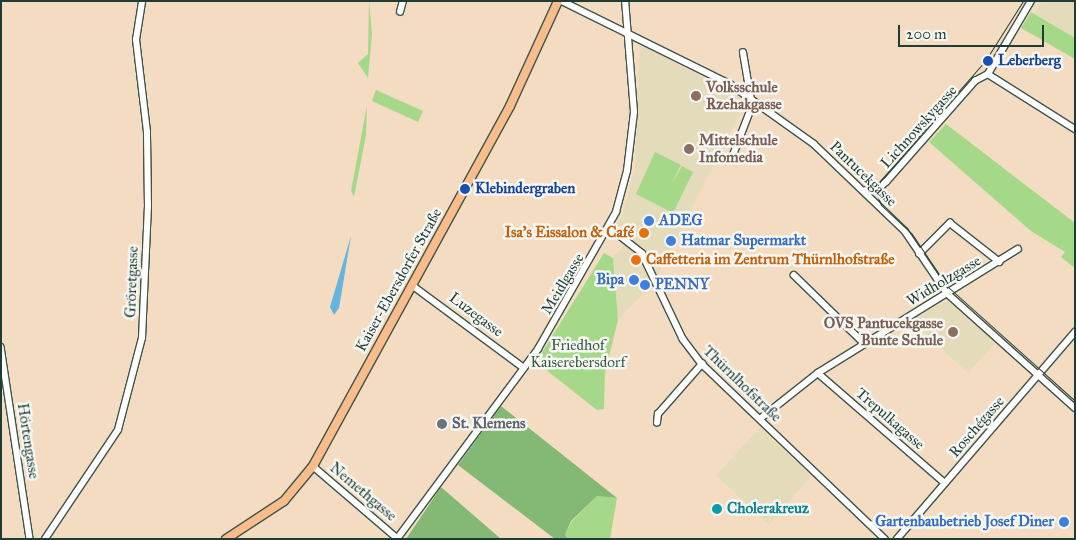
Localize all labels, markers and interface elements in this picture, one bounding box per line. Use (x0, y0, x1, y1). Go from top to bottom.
scale bar (901, 15, 1047, 47)
text: 200 m (906, 25, 947, 43)
place label: Leberberg (998, 52, 1061, 70)
marker: Leberberg (982, 55, 994, 67)
place label: Volksschule Rzehakgasse (706, 78, 782, 113)
street label: Lichnowskygasse (877, 82, 961, 172)
marker: Volksschule Rzehakgasse (690, 90, 702, 102)
place label: Mittelschule Infomedia (699, 131, 778, 166)
street label: Pantucekgasse (826, 138, 900, 210)
marker: Mittelschule Infomedia (683, 143, 695, 155)
place label: Klebindergraben (475, 180, 575, 198)
marker: Klebindergraben (459, 183, 471, 195)
street label: Kaiser-Ebersdorfer Straße (352, 205, 446, 355)
place label: ADEG (659, 212, 702, 230)
marker: ADEG (643, 215, 655, 227)
place label: Isa's Eissalon & Café (505, 224, 634, 242)
marker: Isa's Eissalon & Café (638, 227, 650, 239)
place label: Hatmar Supermarkt (681, 232, 806, 250)
marker: Hatmar Supermarkt (665, 235, 677, 247)
street label: Gröretgasse (122, 246, 142, 318)
street label: Meidlgasse (538, 250, 588, 318)
place label: Caffetteria im Zentrum Thürnlhofstraße (646, 251, 894, 269)
street label: Widholzgasse (904, 252, 984, 310)
marker: Caffetteria im Zentrum Thürnlhofstraße (630, 254, 642, 266)
place label: Bipa (596, 271, 624, 289)
marker: Bipa (628, 274, 640, 286)
place label: PENNY (655, 276, 709, 294)
marker: PENNY (639, 279, 651, 291)
street label: Luzegasse (446, 289, 506, 341)
place label: OVS Pantucekgasse Bunte Schule (824, 314, 943, 349)
marker: OVS Pantucekgasse Bunte Schule (947, 326, 959, 338)
park label: Friedhof Kaiserebersdorf (530, 336, 626, 371)
street label: Thürnlhofstraße (699, 342, 785, 426)
street label: Trepulkagasse (852, 384, 928, 454)
street label: Roschégasse (946, 393, 1008, 461)
street label: Hörtengasse (13, 402, 43, 480)
place label: St. Klemens (452, 415, 526, 433)
marker: St. Klemens (436, 418, 448, 430)
street label: Nemethgasse (326, 459, 400, 525)
place label: Cholerakreuz (727, 500, 809, 518)
marker: Cholerakreuz (711, 503, 723, 515)
place label: Gartenbaubetrieb Josef Diner (875, 513, 1054, 531)
marker: Gartenbaubetrieb Josef Diner (1058, 516, 1070, 528)

